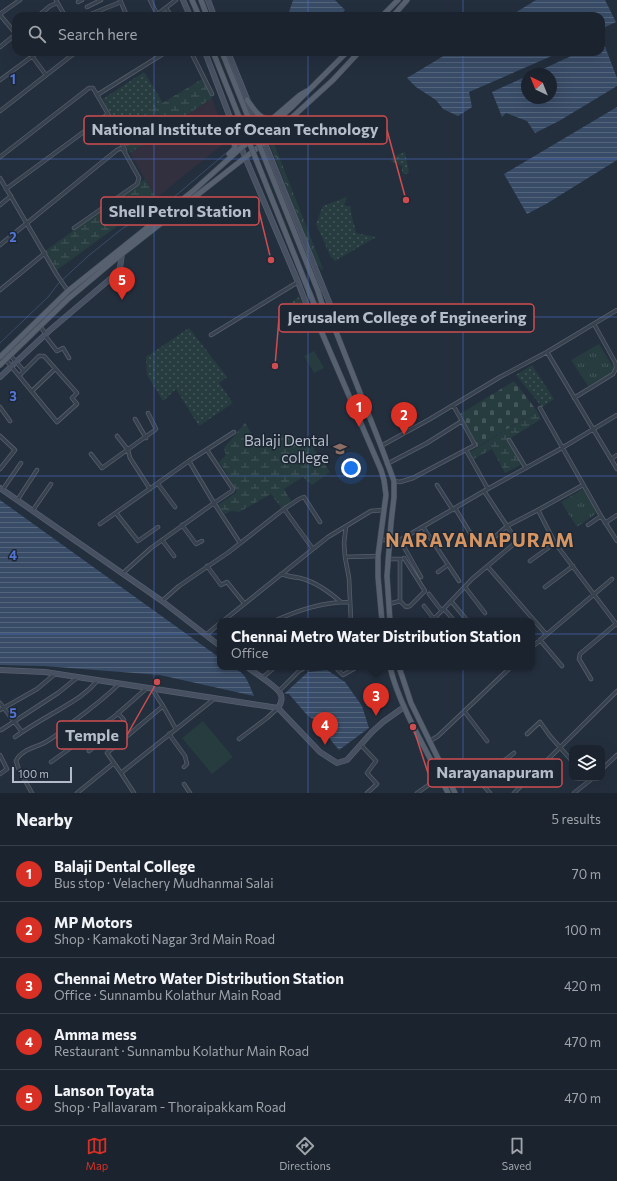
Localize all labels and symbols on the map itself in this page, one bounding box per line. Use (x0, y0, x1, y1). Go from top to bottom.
north arrow (521, 68, 557, 104)
text: 1 (10, 71, 16, 87)
callout: National Institute of Ocean Technology (84, 116, 387, 144)
text: National Institute of Ocean Technology (91, 119, 379, 138)
callout: Shell Petrol Station (101, 197, 259, 225)
text: Shell Petrol Station (109, 201, 251, 220)
text: 2 (9, 229, 17, 245)
pin: 5 (109, 267, 135, 300)
callout: Jerusalem College of Engineering (279, 304, 534, 332)
text: Jerusalem College of Engineering (287, 307, 527, 326)
text: 3 (9, 388, 17, 404)
pin: 1 (346, 394, 372, 427)
pin: 2 (391, 402, 417, 435)
place label: Balaji Dental college (244, 431, 329, 466)
school or university icon: Balaji Dental college (332, 441, 348, 457)
your location (341, 458, 361, 478)
district label: NARAYANAPURAM (385, 528, 575, 551)
text: 4 (9, 547, 17, 563)
pin: 3 (363, 683, 389, 716)
text: 5 (9, 705, 17, 721)
pin: 4 (312, 712, 338, 745)
callout: Temple (57, 721, 127, 749)
text: Temple (65, 725, 119, 744)
callout: Narayanapuram (428, 759, 562, 787)
text: Narayanapuram (436, 762, 554, 781)
scale bar (12, 765, 72, 784)

